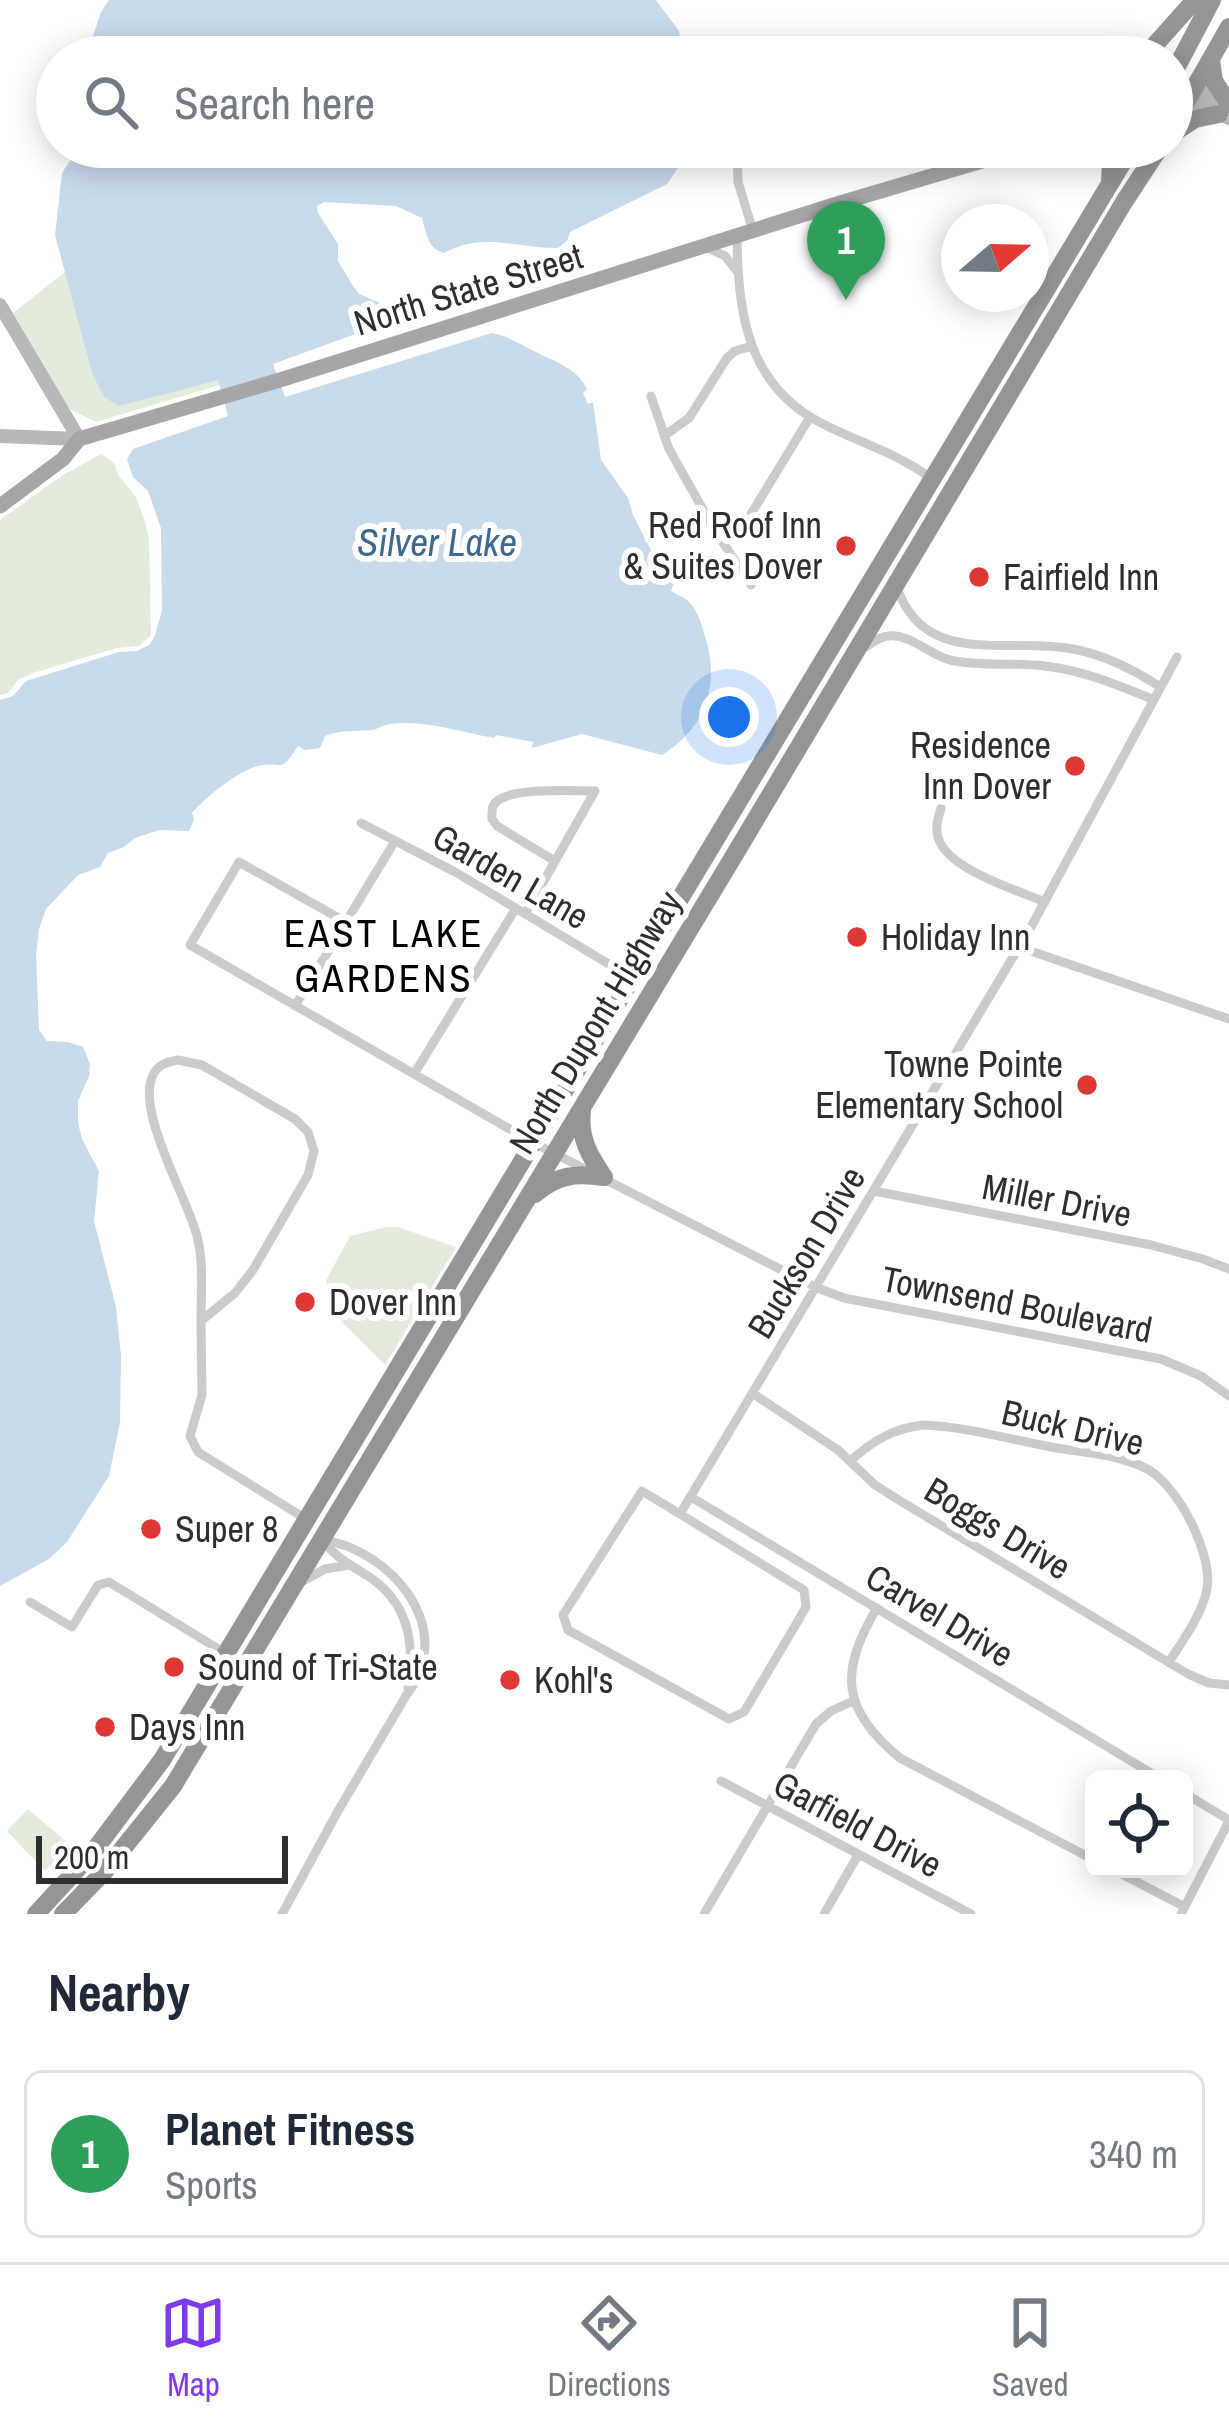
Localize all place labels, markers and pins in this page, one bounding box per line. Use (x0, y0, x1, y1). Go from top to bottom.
pin: 1 (807, 201, 885, 300)
place label: Red Roof Inn & Suites Dover (623, 501, 822, 590)
marker: Red Roof Inn & Suites Dover (833, 533, 859, 559)
place label: Fairfield Inn (1003, 553, 1159, 601)
marker: Fairfield Inn (966, 564, 992, 590)
place label: Residence Inn Dover (910, 721, 1051, 810)
marker: Residence Inn Dover (1062, 753, 1088, 779)
place label: Holiday Inn (881, 913, 1030, 961)
marker: Holiday Inn (844, 924, 870, 950)
place label: Towne Pointe Elementary School (815, 1040, 1063, 1129)
marker: Towne Pointe Elementary School (1074, 1072, 1100, 1098)
place label: Dover Inn (329, 1278, 457, 1326)
marker: Dover Inn (292, 1289, 318, 1315)
place label: Super 8 (175, 1505, 278, 1553)
marker: Super 8 (138, 1516, 164, 1542)
place label: Sound of Tri-State (198, 1643, 438, 1691)
marker: Sound of Tri-State (161, 1654, 187, 1680)
place label: Kohl's (534, 1656, 614, 1704)
marker: Kohl's (497, 1667, 523, 1693)
place label: Days Inn (129, 1703, 246, 1751)
marker: Days Inn (92, 1714, 118, 1740)

